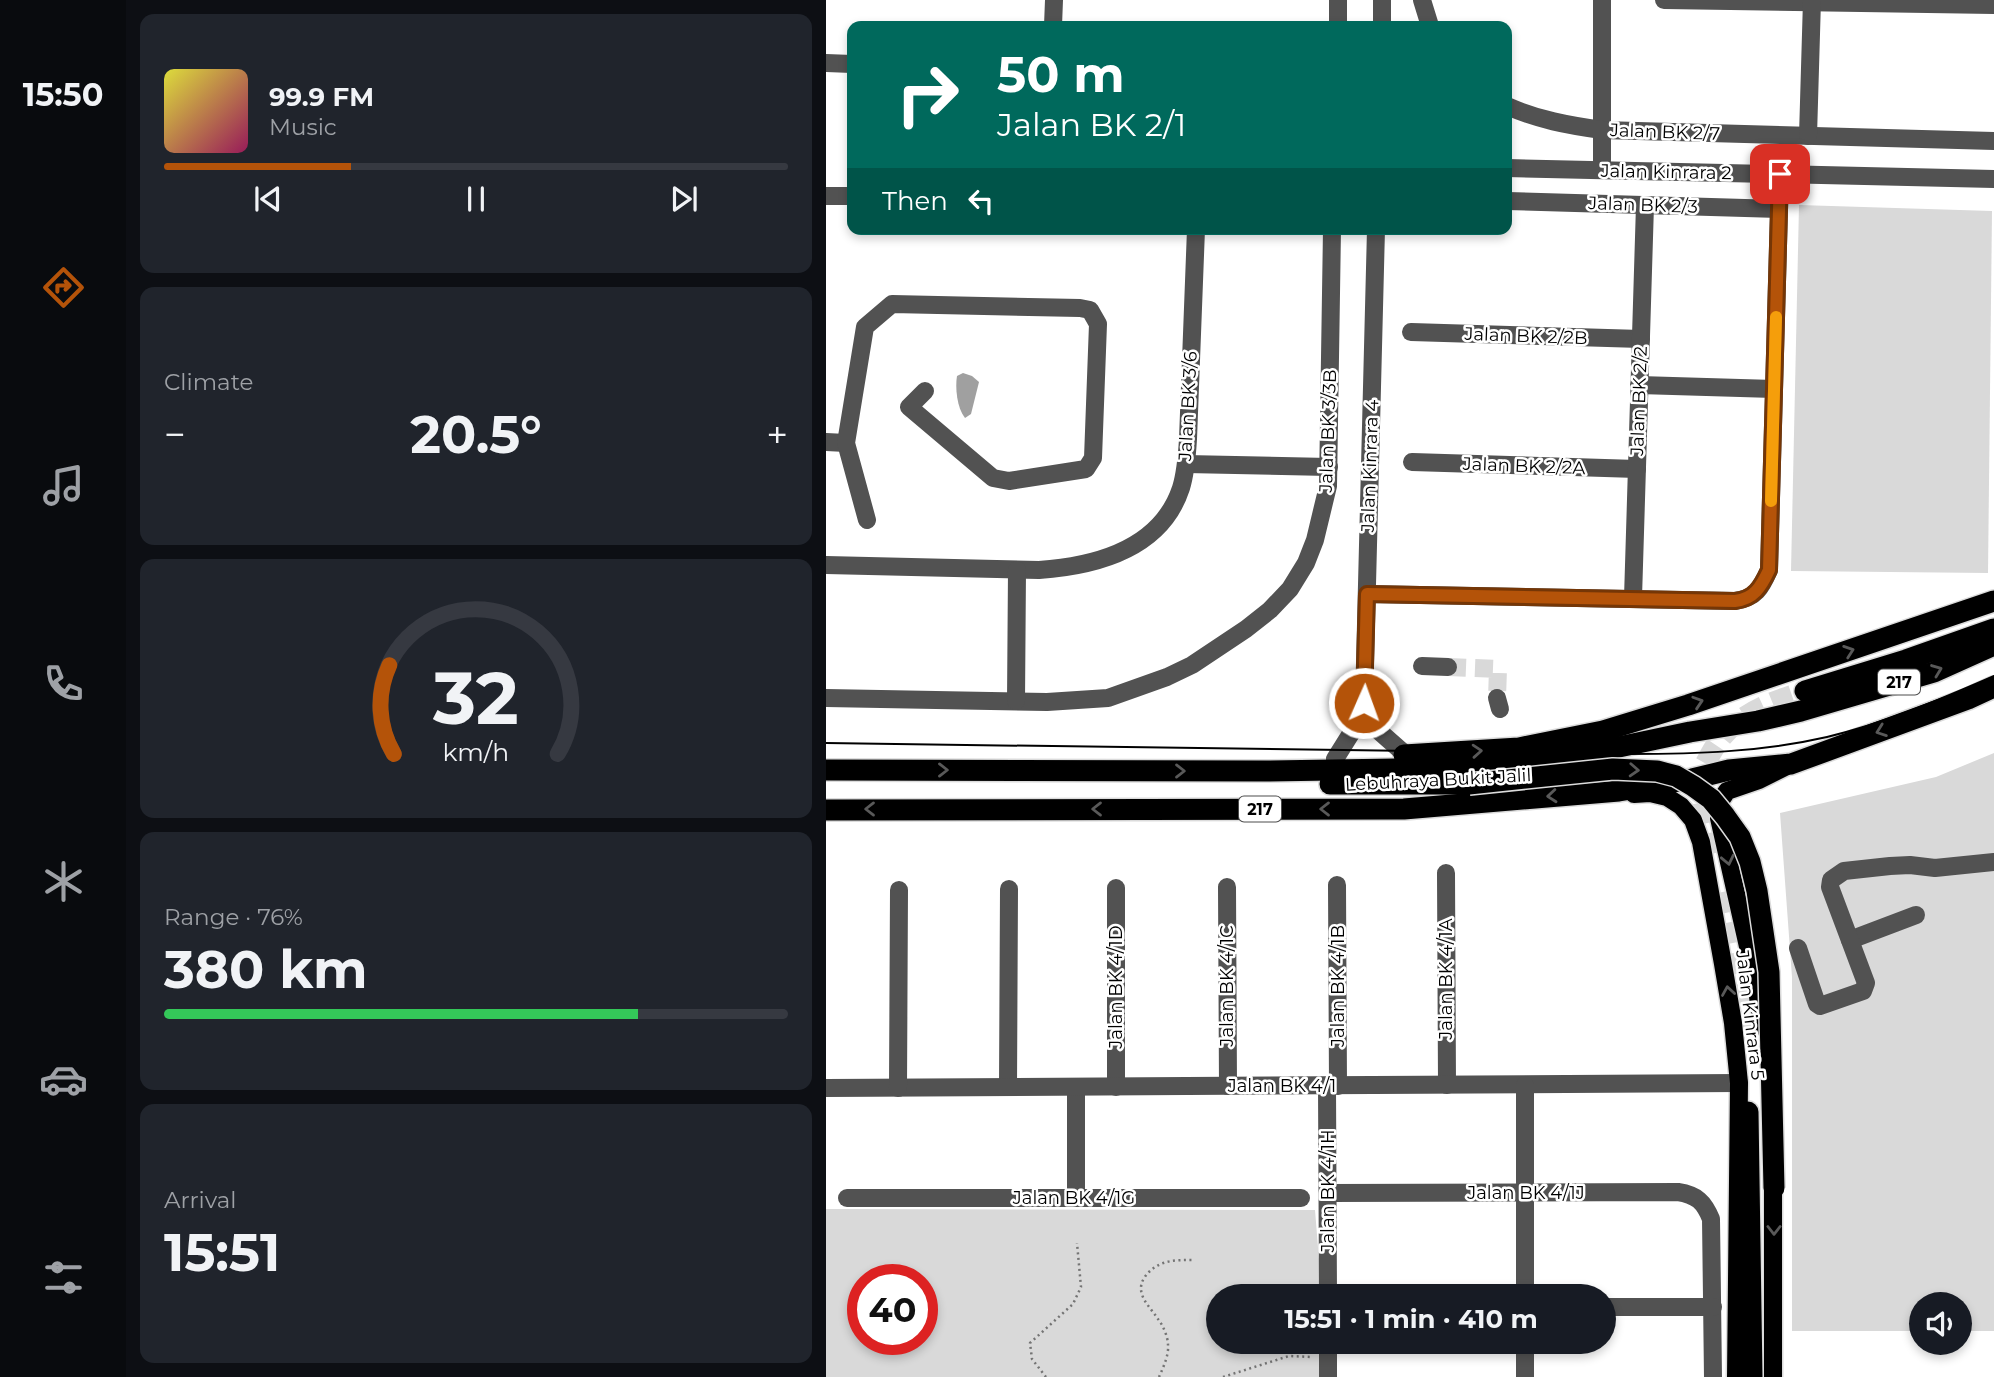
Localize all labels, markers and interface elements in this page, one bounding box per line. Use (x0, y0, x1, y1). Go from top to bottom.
text: 50 m (997, 45, 1125, 104)
icon: right (882, 49, 973, 140)
text: 15:50 (23, 75, 103, 114)
text: 99.9 FM (269, 81, 374, 113)
text: Jalan BK 2/1 (997, 105, 1186, 144)
text: Music (269, 113, 337, 141)
street label: Jalan BK 2/7 (1608, 119, 1721, 145)
pin (1750, 144, 1810, 204)
icon: arrive (1761, 155, 1799, 193)
street label: Jalan Kinrara 2 (1599, 160, 1732, 184)
icon: previous (249, 180, 287, 218)
icon: pause (457, 180, 495, 218)
icon: next (665, 180, 703, 218)
icon: left (962, 182, 1000, 220)
text: Then (882, 185, 948, 217)
street label: Jalan BK 2/3 (1587, 192, 1698, 218)
icon: directions (39, 263, 88, 312)
street label: Jalan BK 2/2B (1463, 323, 1588, 349)
street label: Jalan BK 2/2 (1626, 346, 1652, 457)
street label: Jalan BK 3/6 (1174, 351, 1202, 462)
text: Climate (164, 368, 253, 396)
street label: Jalan BK 3/3B (1315, 369, 1341, 494)
street label: Jalan Kinrara 4 (1357, 399, 1383, 534)
text: 20.5° (410, 403, 542, 466)
text: − (164, 411, 186, 458)
text: + (766, 411, 788, 458)
street label: Jalan BK 2/2A (1461, 453, 1586, 479)
icon: music (39, 461, 88, 510)
one-way arrow (1843, 645, 1855, 659)
text: 32 (432, 655, 519, 743)
icon: phone (39, 659, 88, 708)
one-way arrow (1930, 665, 1942, 679)
position arrow (1327, 666, 1401, 740)
road number: 217 (1878, 670, 1920, 694)
one-way arrow (1692, 695, 1704, 710)
one-way arrow (1876, 722, 1888, 736)
text: km/h (443, 737, 509, 767)
one-way arrow (1472, 743, 1483, 758)
one-way arrow (938, 762, 949, 778)
one-way arrow (1629, 762, 1640, 777)
one-way arrow (1175, 763, 1186, 779)
street label: Lebuhraya Bukit Jalil (1344, 764, 1532, 796)
one-way arrow (1546, 788, 1557, 803)
road number: 217 (1239, 796, 1281, 822)
one-way arrow (864, 801, 875, 817)
one-way arrow (1092, 801, 1102, 817)
one-way arrow (1319, 801, 1330, 817)
one-way arrow (1719, 854, 1734, 866)
icon: climate (39, 857, 88, 906)
text: Range · 76% (164, 903, 303, 931)
street label: Jalan BK 4/1A (1435, 918, 1457, 1041)
street label: Jalan BK 4/1D (1105, 925, 1127, 1050)
street label: Jalan BK 4/1C (1216, 925, 1238, 1048)
street label: Jalan BK 4/1B (1327, 925, 1349, 1048)
text: 380 km (164, 938, 368, 1001)
street label: Jalan Kinrara 5 (1731, 948, 1769, 1081)
one-way arrow (1721, 985, 1736, 997)
icon: car (39, 1055, 88, 1104)
street label: Jalan BK 4/1 (1227, 1075, 1336, 1097)
street label: Jalan BK 4/1H (1317, 1129, 1339, 1254)
street label: Jalan BK 4/1J (1466, 1182, 1585, 1204)
text: Arrival (164, 1186, 237, 1214)
street label: Jalan BK 4/1G (1012, 1187, 1135, 1209)
text: 15:51 (164, 1221, 280, 1284)
one-way arrow (1766, 1225, 1782, 1236)
icon: filters (39, 1253, 88, 1302)
speed limit sign: 40 (847, 1264, 938, 1355)
map controls (1909, 1292, 1972, 1355)
button: sound (1909, 1292, 1972, 1355)
text: 15:51 · 1 min · 410 m (1284, 1303, 1538, 1335)

